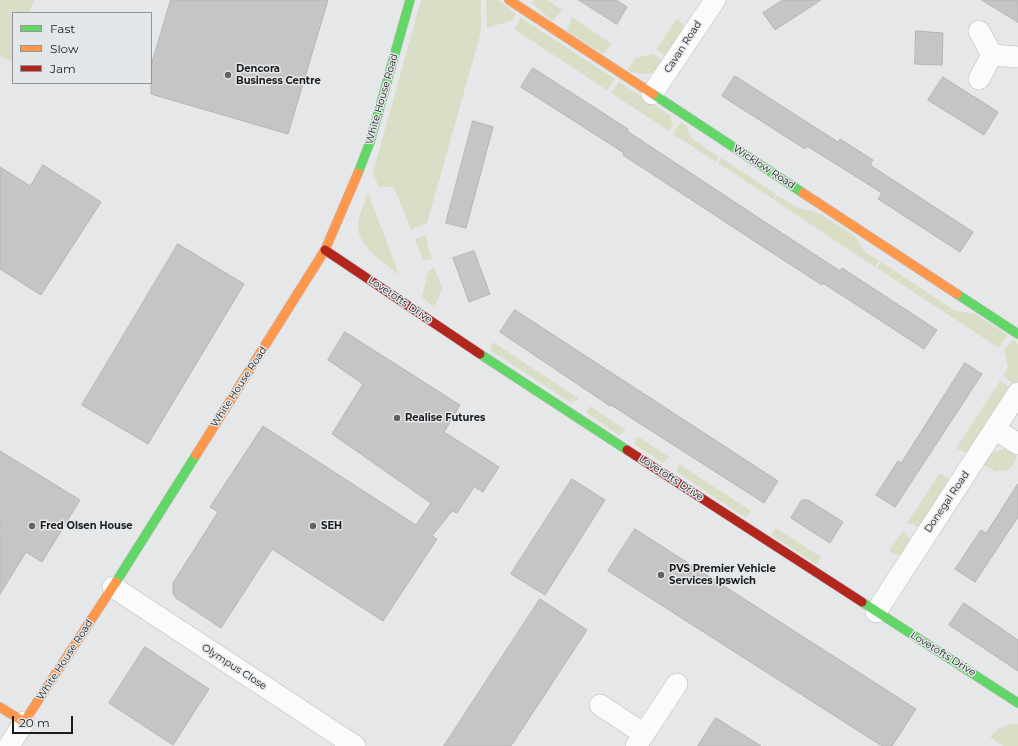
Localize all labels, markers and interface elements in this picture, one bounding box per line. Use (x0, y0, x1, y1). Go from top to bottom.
legend (12, 12, 152, 84)
street label: Cavan Road (662, 19, 704, 75)
text: Fast (50, 21, 75, 36)
text: Slow (50, 41, 79, 56)
street label: White House Road (363, 52, 401, 146)
text: Jam (50, 61, 76, 76)
place label: Dencora Business Centre (236, 63, 321, 86)
marker: Dencora Business Centre (223, 70, 233, 80)
street label: Wicklow Road (731, 142, 797, 192)
street label: Lovetofts Drive (366, 274, 434, 326)
street label: White House Road (208, 344, 270, 430)
place label: Realise Futures (405, 412, 485, 424)
marker: Realise Futures (392, 413, 402, 423)
street label: Lovetofts Drive (636, 453, 706, 503)
street label: Donegal Road (922, 469, 972, 535)
place label: Fred Olsen House (40, 520, 133, 532)
place label: SEH (321, 520, 342, 532)
marker: Fred Olsen House (27, 521, 37, 531)
marker: SEH (308, 521, 318, 531)
place label: PVS Premier Vehicle Services Ipswich (669, 563, 776, 586)
marker: PVS Premier Vehicle Services Ipswich (656, 570, 666, 580)
street label: White House Road (34, 617, 96, 703)
street label: Lovetofts Drive (908, 629, 978, 679)
street label: Olympus Close (199, 642, 269, 692)
scale bar (14, 708, 75, 734)
text: 20 m (19, 715, 50, 730)

